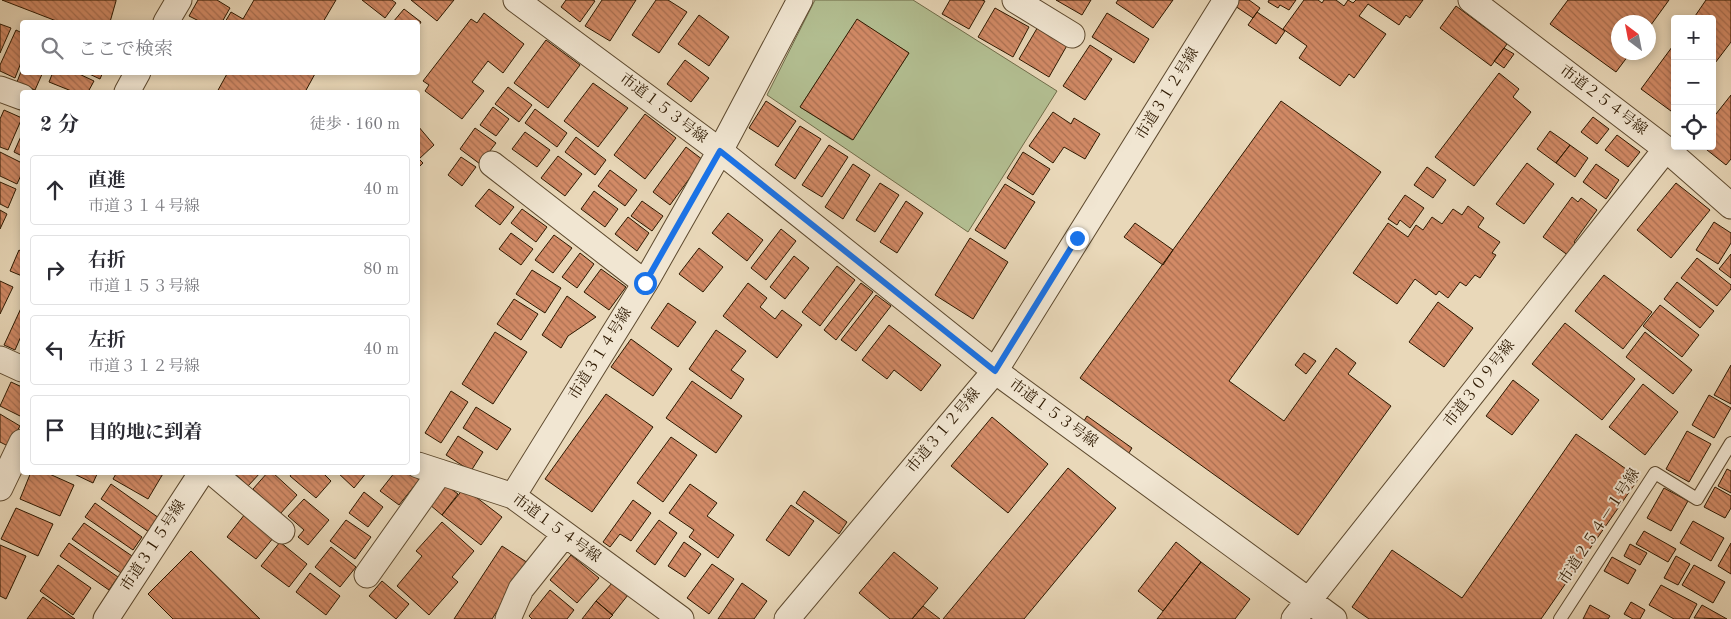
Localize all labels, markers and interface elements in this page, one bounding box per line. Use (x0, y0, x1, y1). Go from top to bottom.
north arrow (1611, 15, 1656, 60)
map controls (1671, 15, 1716, 150)
button: + (1671, 15, 1716, 60)
search box (20, 20, 420, 75)
icon: search (38, 34, 66, 62)
text: ここで検索 (78, 41, 173, 60)
street label: 市道３１２号線 (1132, 44, 1202, 143)
button: − (1671, 60, 1716, 105)
street label: 市道２５４号線 (1557, 62, 1651, 139)
street label: 市道１５３号線 (617, 70, 711, 147)
button: locate (1671, 105, 1716, 150)
text: 2 分 (40, 115, 79, 136)
text: 徒歩 · 160 m (310, 117, 400, 133)
text: 直進 (88, 172, 126, 191)
icon: ahead (41, 176, 69, 204)
text: 40 m (363, 182, 399, 198)
text: 市道３１４号線 (88, 199, 200, 215)
route end (1066, 227, 1089, 250)
text: 右折 (88, 252, 126, 271)
icon: right (41, 256, 69, 284)
text: 80 m (363, 262, 399, 278)
route start (634, 272, 657, 295)
text: 市道１５３号線 (88, 279, 200, 295)
street label: 市道３１４号線 (565, 304, 635, 403)
text: 左折 (88, 332, 126, 351)
icon: left (41, 336, 69, 364)
street label: 市道３０９号線 (1440, 337, 1518, 430)
text: 40 m (363, 342, 399, 358)
text: 市道３１２号線 (88, 359, 200, 375)
street label: 市道１５３号線 (1006, 375, 1101, 451)
street label: 市道３１２号線 (903, 385, 983, 476)
icon: arrive (41, 416, 69, 444)
text: 目的地に到着 (88, 424, 202, 443)
street label: 市道２５４－１号線 (1555, 465, 1643, 588)
street label: 市道１５４号線 (509, 490, 604, 566)
street label: 市道３１５号線 (117, 497, 189, 594)

